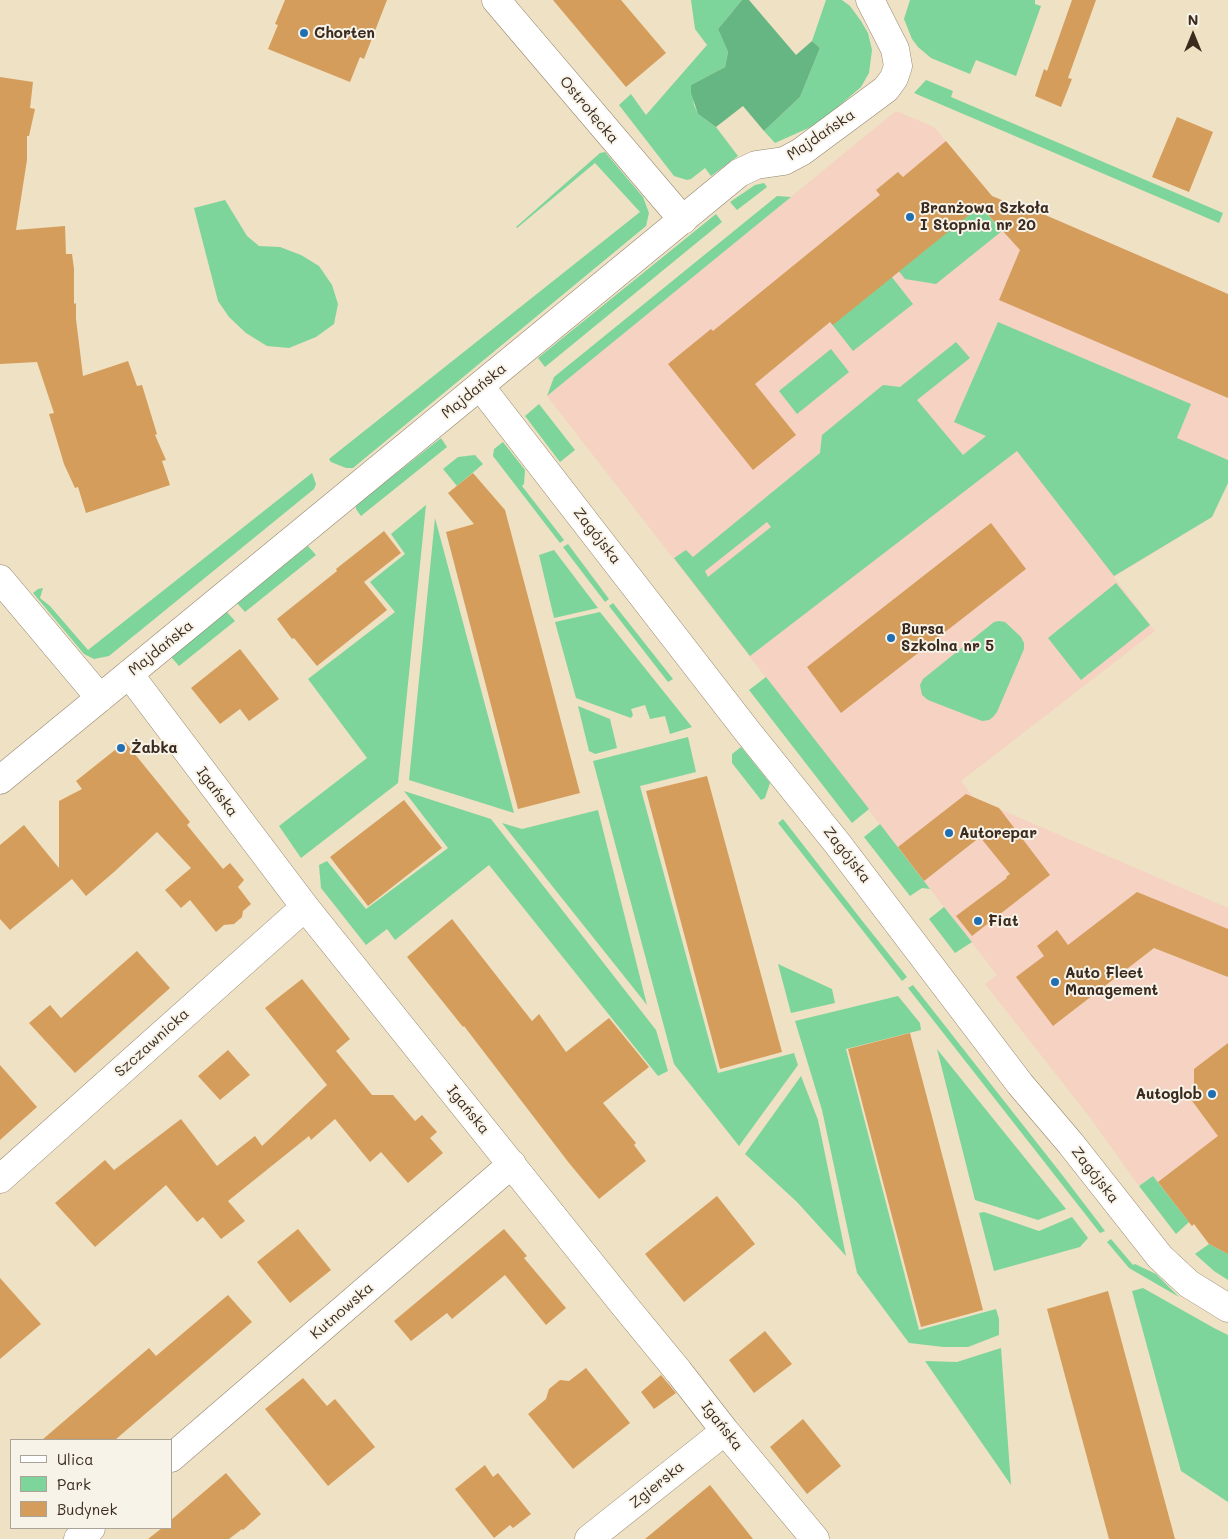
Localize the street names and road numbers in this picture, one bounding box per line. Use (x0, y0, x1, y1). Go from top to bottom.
street label: Ostrołęcka (556, 73, 622, 147)
street label: Majdańska (784, 106, 858, 164)
street label: Majdańska (438, 359, 510, 423)
street label: Zagójska (569, 504, 625, 568)
street label: Majdańska (125, 616, 197, 680)
street label: Igańska (193, 764, 241, 820)
street label: Zagójska (819, 823, 875, 887)
street label: Szczawnicka (111, 1005, 193, 1081)
street label: Igańska (443, 1082, 493, 1138)
street label: Zagójska (1067, 1143, 1123, 1207)
street label: Kutnowska (307, 1279, 377, 1343)
street label: Igańska (697, 1398, 747, 1454)
street label: Zgierska (626, 1458, 688, 1512)

